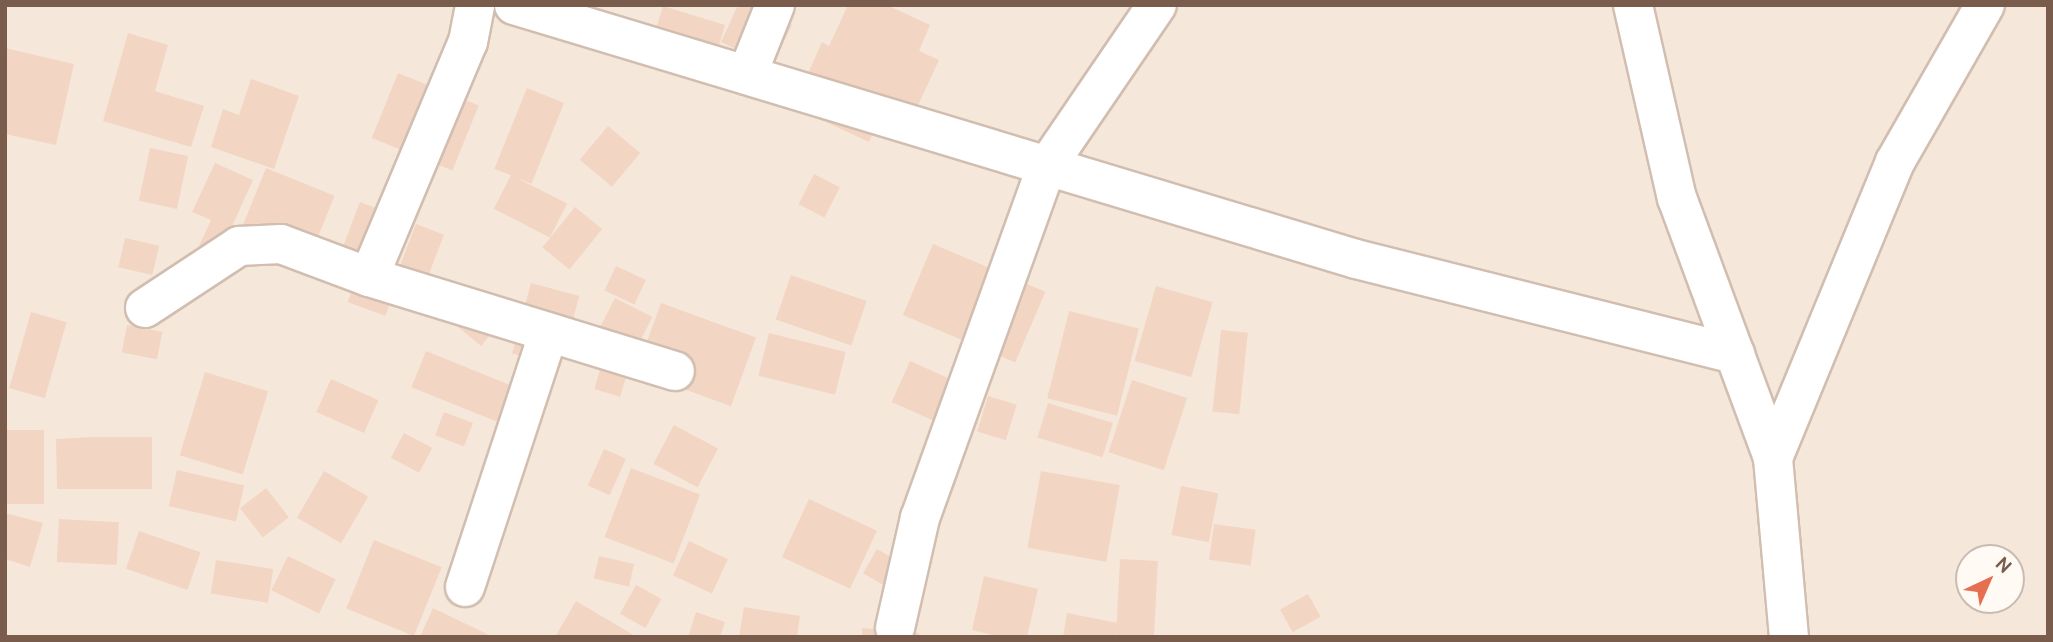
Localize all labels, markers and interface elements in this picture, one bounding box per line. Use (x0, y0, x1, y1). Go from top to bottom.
north arrow (1955, 544, 2025, 614)
text: N (1991, 552, 2016, 578)

